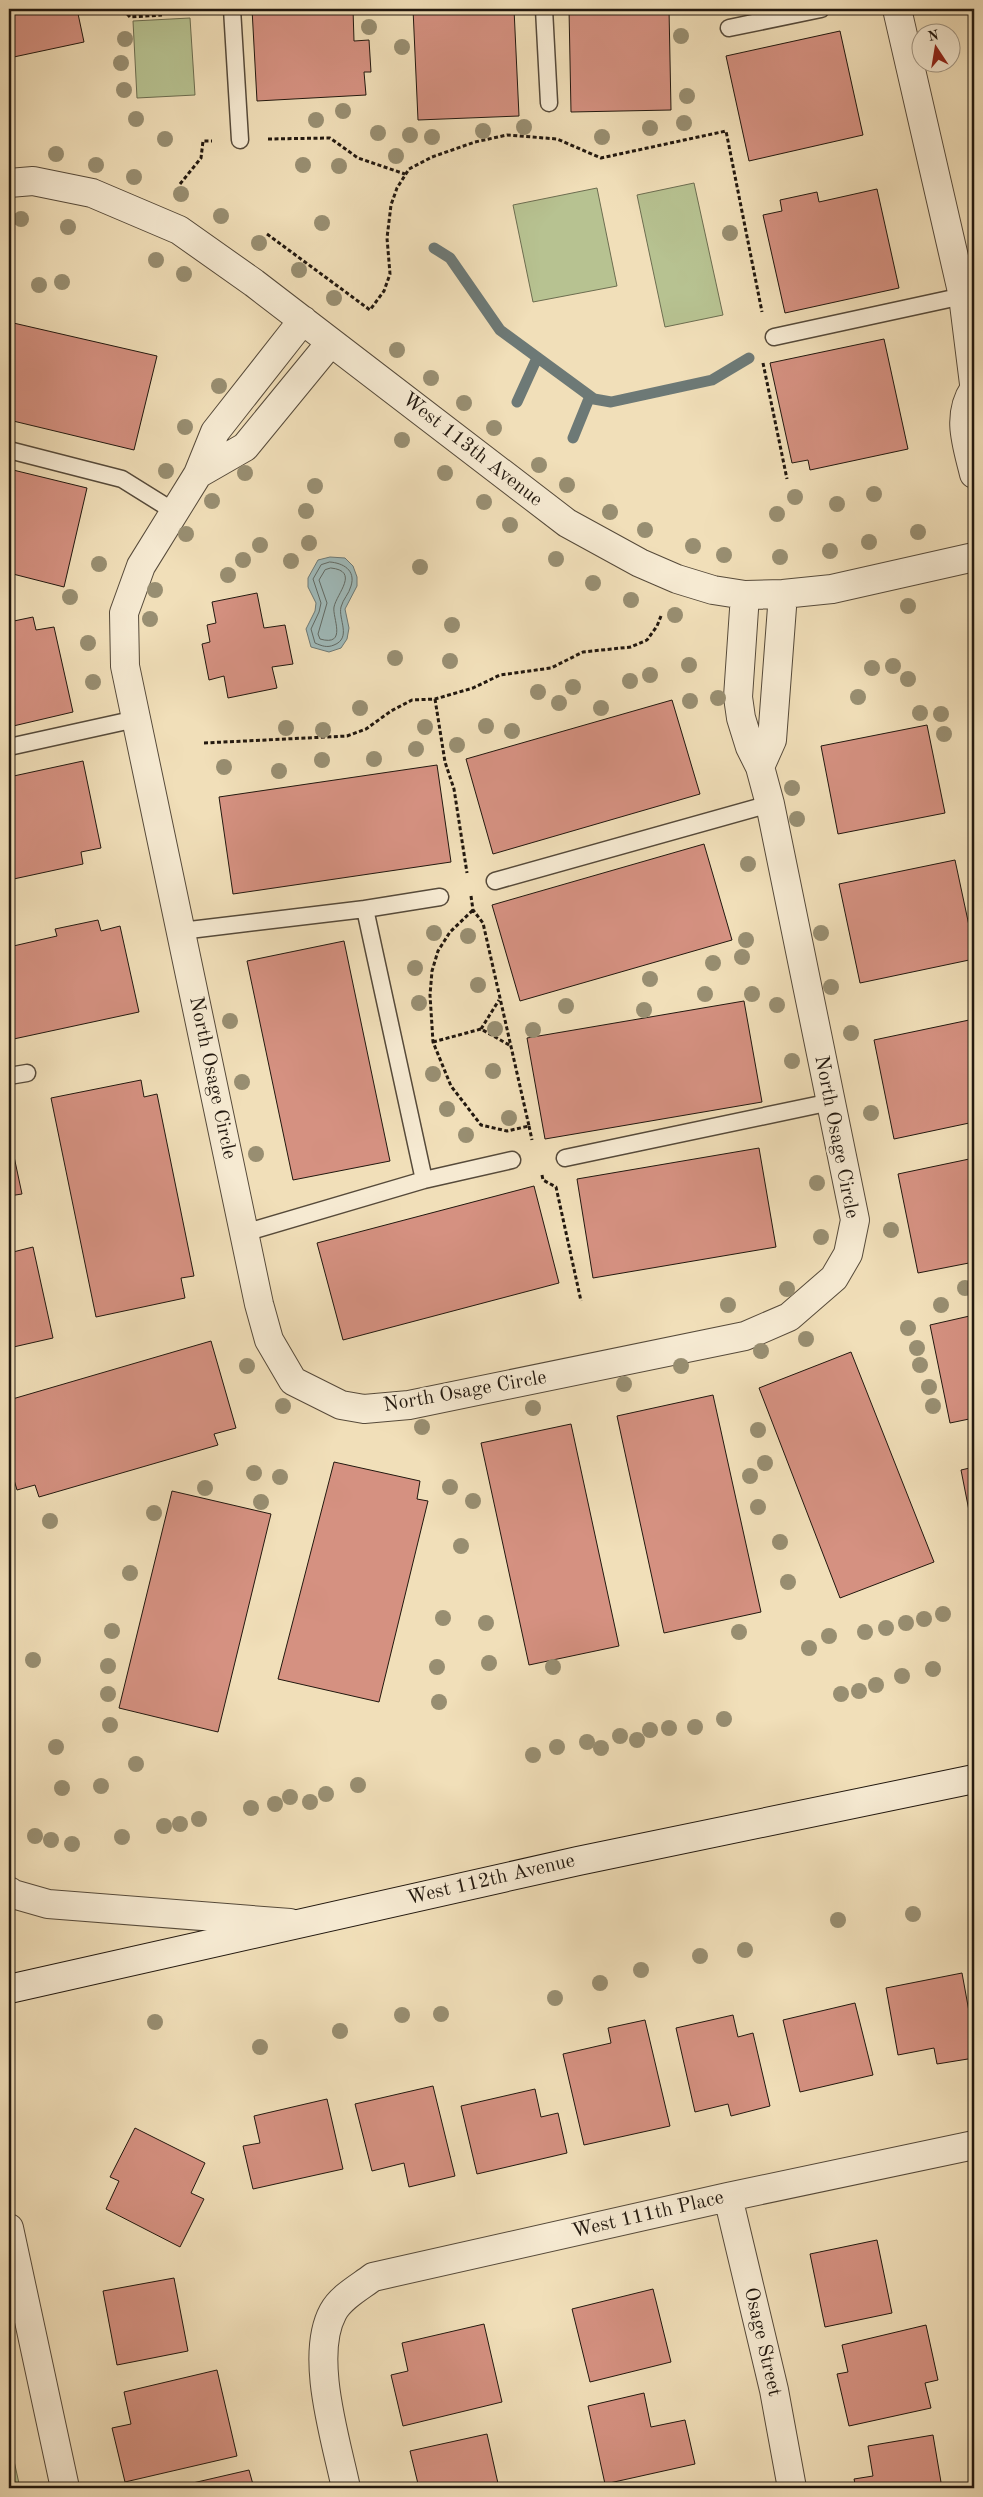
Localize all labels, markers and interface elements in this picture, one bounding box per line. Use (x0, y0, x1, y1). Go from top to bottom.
north arrow (910, 22, 960, 72)
text: N (927, 28, 940, 44)
street label: West 113th Avenue (398, 389, 546, 511)
street label: North Osage Circle (185, 995, 239, 1161)
street label: North Osage Circle (810, 1054, 862, 1220)
street label: North Osage Circle (382, 1368, 548, 1416)
street label: West 112th Avenue (405, 1851, 577, 1909)
street label: West 111th Place (570, 2188, 726, 2242)
street label: Osage Street (740, 2286, 784, 2398)

